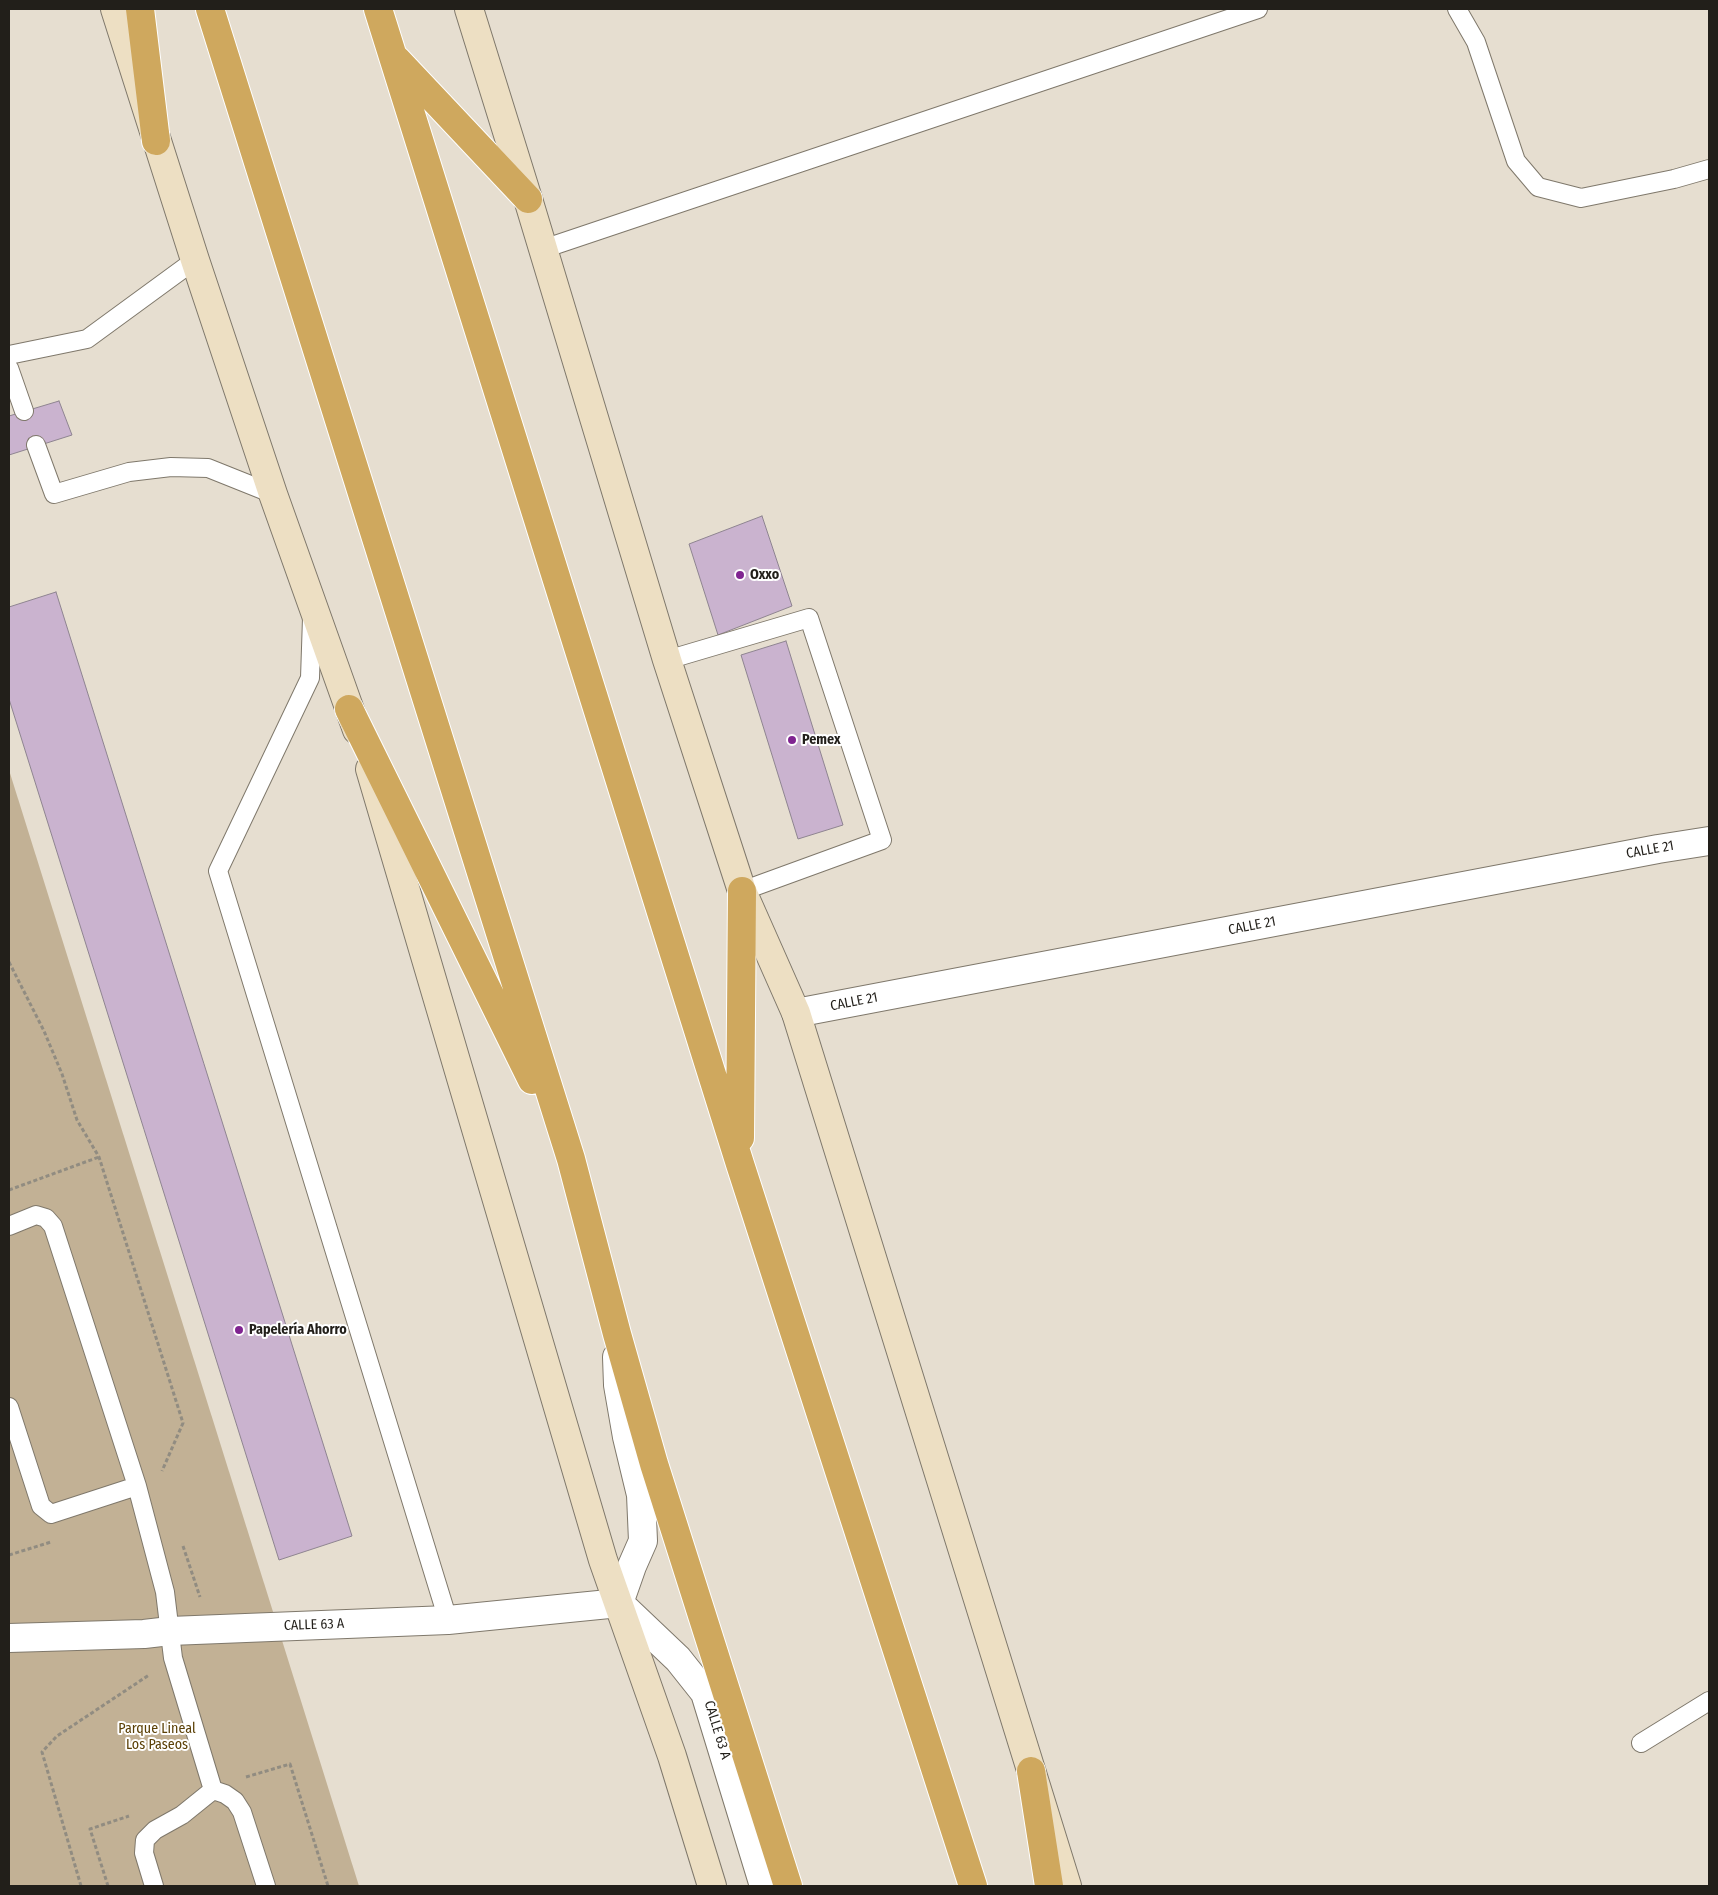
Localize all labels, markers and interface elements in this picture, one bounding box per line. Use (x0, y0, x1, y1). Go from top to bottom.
place label: Oxxo (750, 567, 779, 583)
marker: Oxxo (734, 569, 746, 581)
place label: Pemex (802, 732, 840, 748)
marker: Pemex (786, 734, 798, 746)
street label: CALLE 21 (1625, 838, 1675, 862)
street label: CALLE 21 (1227, 913, 1277, 939)
street label: CALLE 21 (829, 989, 879, 1015)
place label: Papelería Ahorro (249, 1322, 347, 1338)
marker: Papelería Ahorro (233, 1324, 245, 1336)
street label: CALLE 63 A (283, 1616, 345, 1634)
street label: CALLE 63 A (700, 1699, 734, 1761)
park label: Parque Lineal Los Paseos (118, 1721, 196, 1754)

